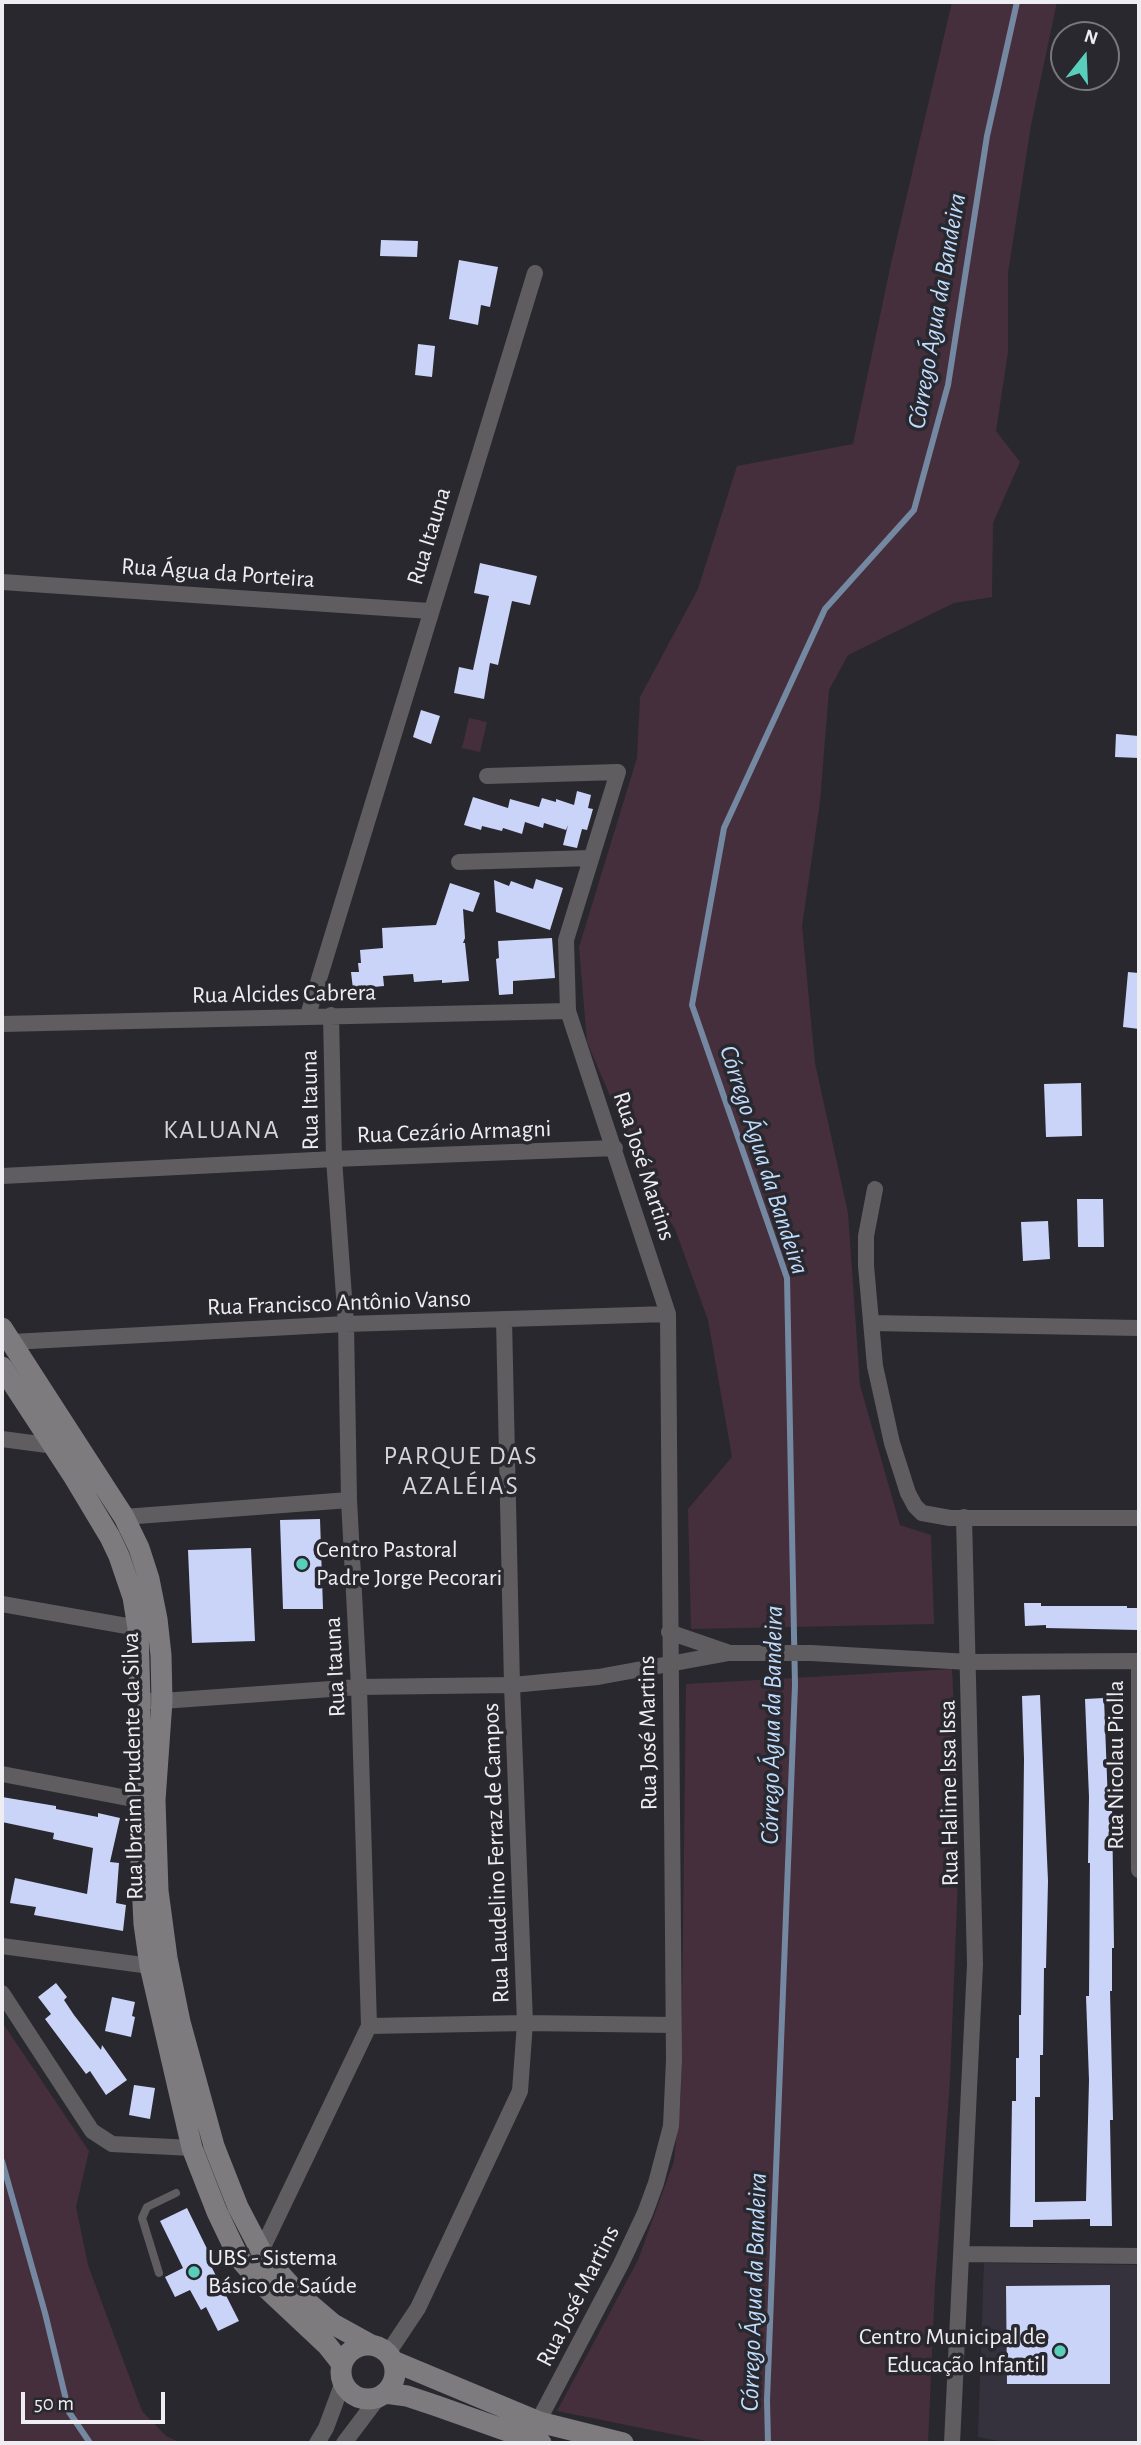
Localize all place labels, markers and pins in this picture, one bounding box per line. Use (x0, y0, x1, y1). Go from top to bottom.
place label: Centro Pastoral Padre Jorge Pecorari (316, 1536, 502, 1592)
marker: Centro Pastoral Padre Jorge Pecorari (294, 1556, 310, 1572)
place label: UBS - Sistema Básico de Saúde (208, 2244, 357, 2300)
marker: UBS - Sistema Básico de Saúde (186, 2264, 202, 2280)
place label: Centro Municipal de Educação Infantil (859, 2323, 1046, 2379)
marker: Centro Municipal de Educação Infantil (1052, 2343, 1068, 2359)

